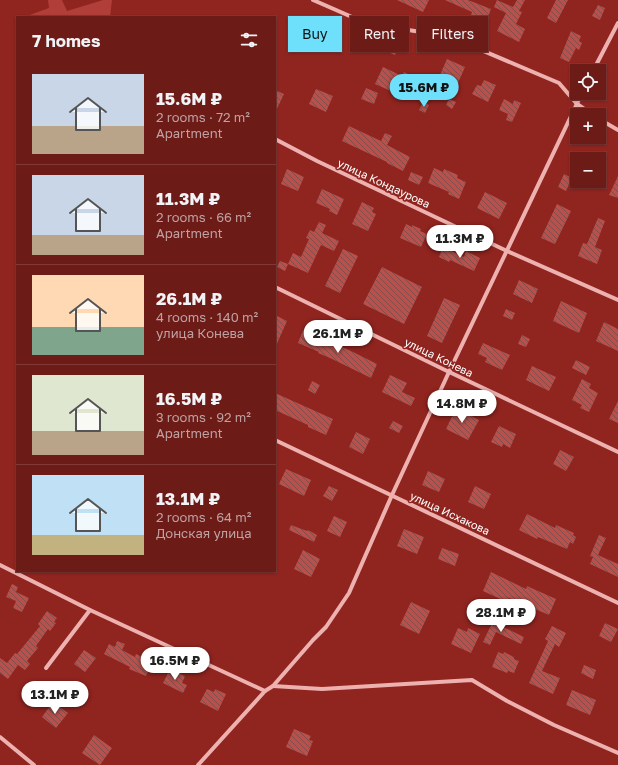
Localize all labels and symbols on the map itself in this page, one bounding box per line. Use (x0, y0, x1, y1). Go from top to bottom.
pin: 15.6M ₽ (387, 74, 461, 108)
street label: улица Кондаурова (336, 156, 432, 210)
pin: 11.3M ₽ (423, 225, 497, 259)
pin: 26.1M ₽ (301, 320, 375, 354)
street label: улица Конева (403, 335, 475, 379)
pin: 14.8M ₽ (425, 390, 499, 424)
street label: улица Исхакова (408, 489, 492, 537)
pin: 28.1M ₽ (464, 599, 538, 633)
pin: 16.5M ₽ (138, 647, 212, 681)
pin: 13.1M ₽ (18, 681, 92, 715)

